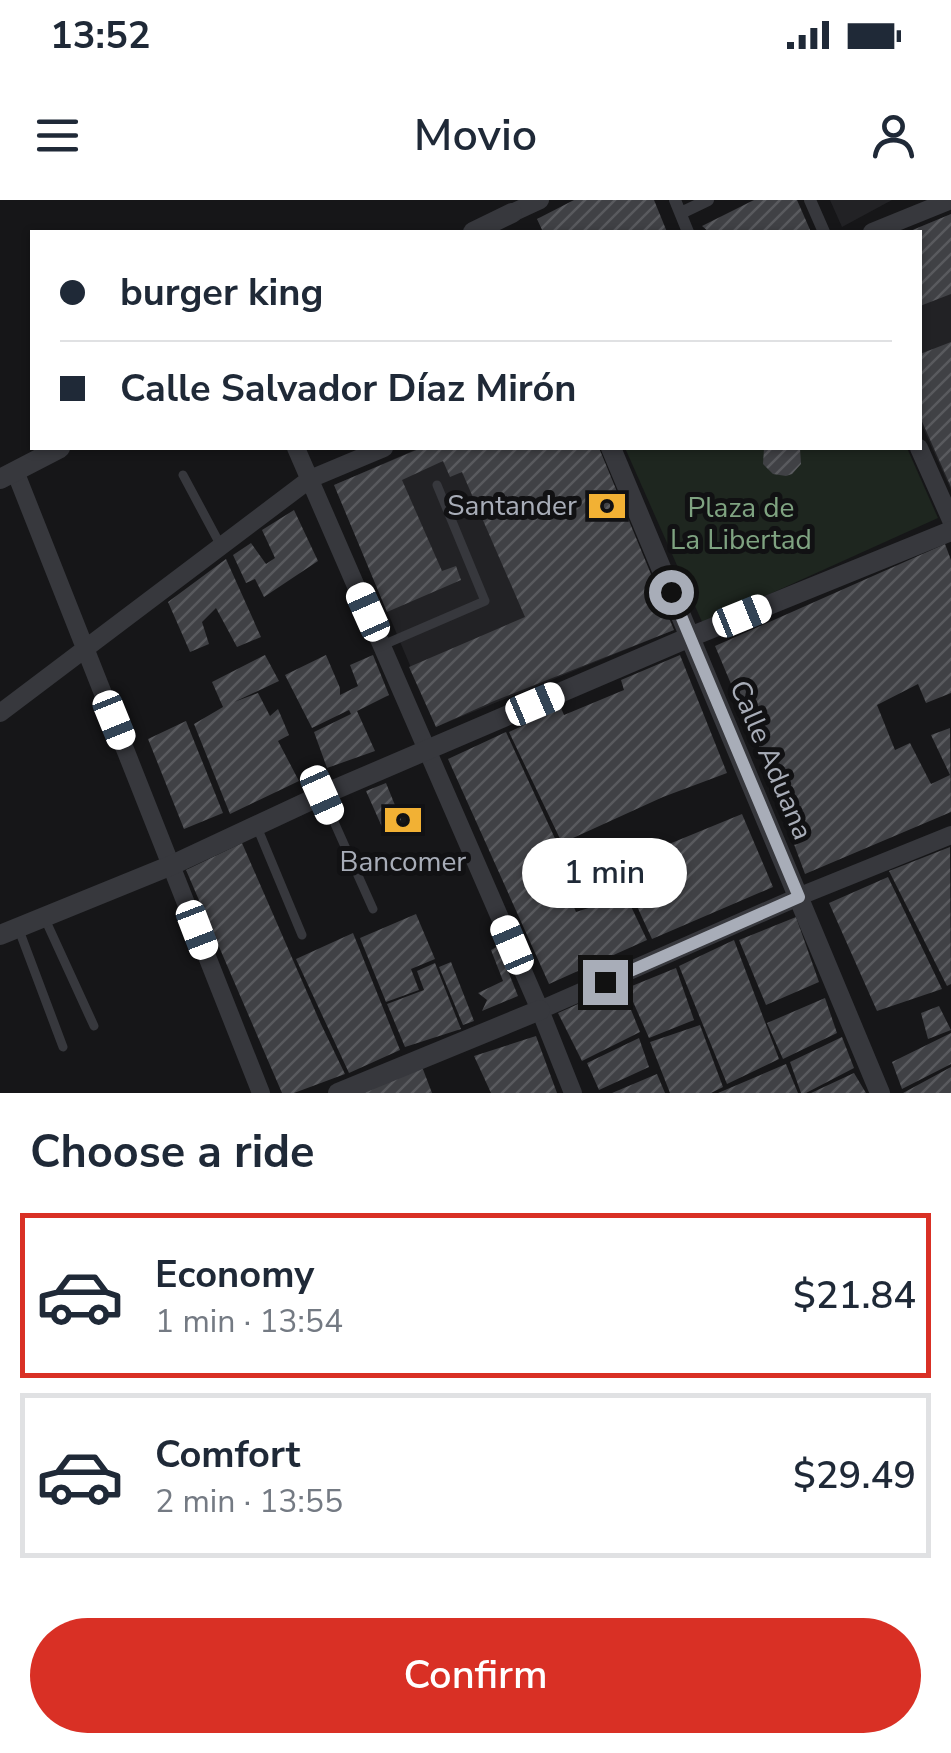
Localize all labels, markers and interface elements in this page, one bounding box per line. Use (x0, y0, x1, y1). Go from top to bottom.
text: 13:52 (50, 10, 151, 61)
text: Movio (414, 105, 537, 166)
icon: menu (30, 108, 85, 163)
icon: person (866, 108, 921, 163)
text: burger king (120, 267, 323, 318)
text: Calle Salvador Díaz Mirón (120, 363, 577, 414)
bank icon: Santander (586, 485, 628, 527)
place label: Santander (447, 487, 577, 525)
park label: Plaza de La Libertad (670, 489, 812, 559)
route start (649, 570, 694, 615)
car (342, 578, 394, 646)
car (709, 591, 775, 641)
street label: Calle Aduana (720, 674, 822, 846)
car (502, 678, 568, 730)
car (89, 687, 139, 753)
car (296, 761, 348, 829)
bank icon: Bancomer (382, 799, 424, 841)
callout: 1 min (522, 837, 688, 907)
place label: Bancomer (340, 843, 466, 881)
text: 1 min (564, 851, 645, 894)
car (172, 897, 222, 963)
car (486, 912, 538, 978)
route end (583, 960, 628, 1005)
text: Choose a ride (30, 1122, 315, 1183)
text: Economy (155, 1249, 314, 1300)
icon: car (35, 1251, 125, 1341)
text: $21.84 (793, 1270, 916, 1321)
text: 1 min · 13:54 (155, 1300, 343, 1343)
text: Comfort (155, 1429, 300, 1480)
icon: car (35, 1431, 125, 1521)
text: $29.49 (793, 1450, 916, 1501)
text: 2 min · 13:55 (155, 1480, 343, 1523)
button: Confirm (30, 1618, 921, 1733)

